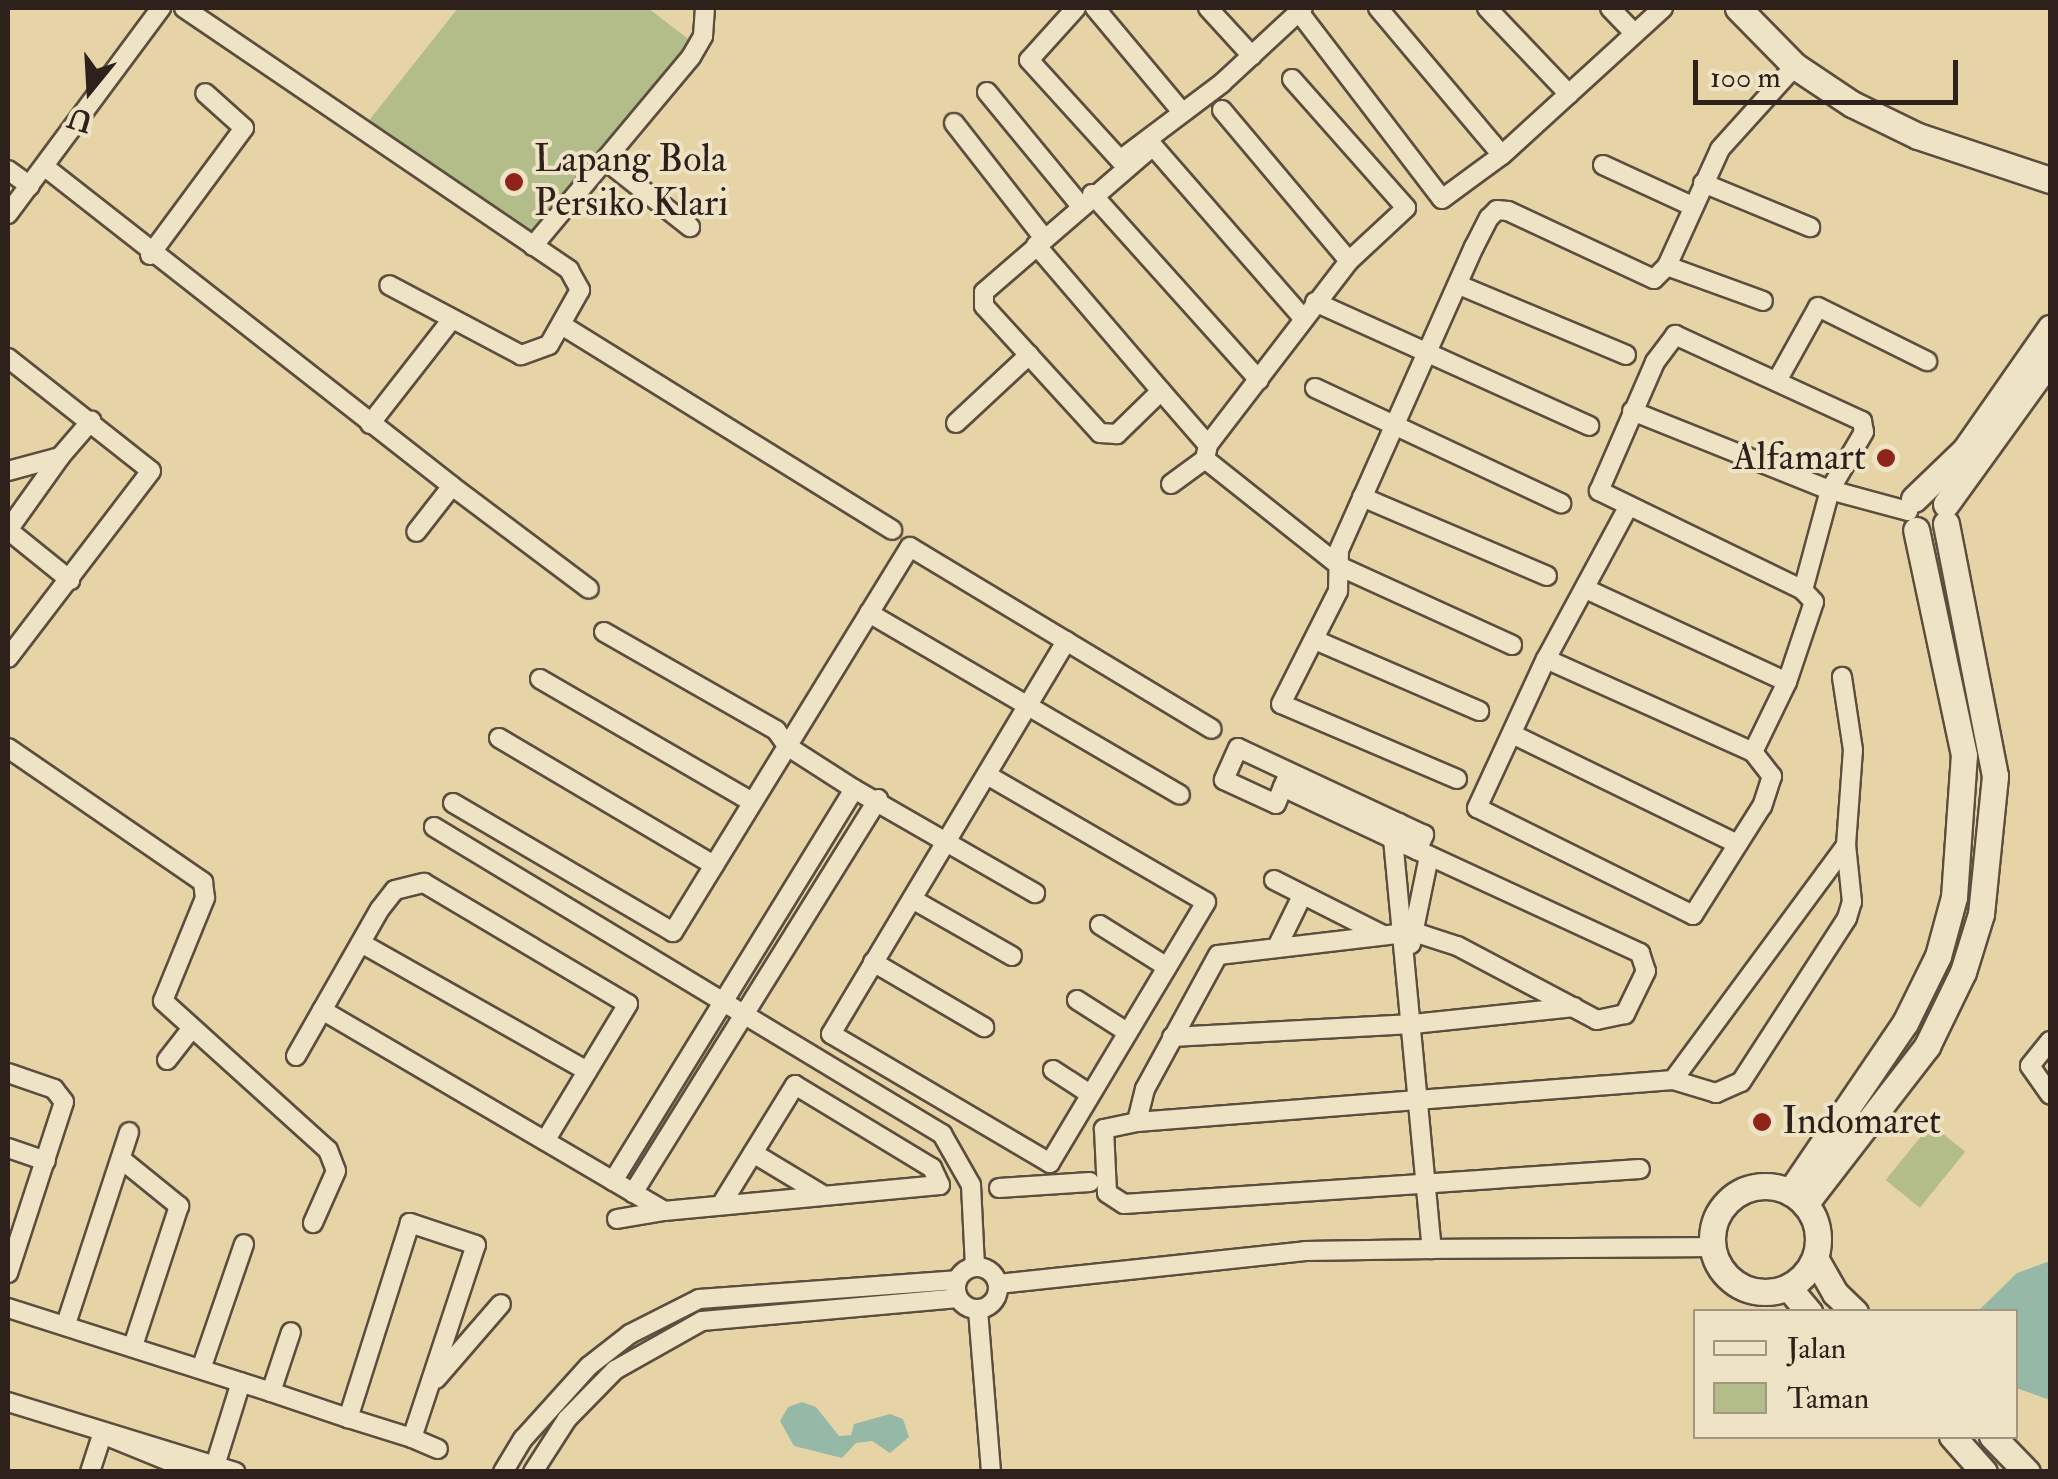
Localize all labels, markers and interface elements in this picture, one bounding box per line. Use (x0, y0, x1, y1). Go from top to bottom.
north arrow (40, 40, 140, 140)
scale bar (1698, 40, 1963, 102)
text: 100 m (1710, 59, 1781, 96)
text: U (64, 99, 97, 139)
place label: Lapang Bola Persiko Klari (534, 137, 728, 226)
marker: Lapang Bola Persiko Klari (503, 171, 525, 193)
place label: Alfamart (1733, 435, 1866, 481)
marker: Alfamart (1875, 447, 1897, 469)
place label: Indomaret (1782, 1099, 1941, 1145)
marker: Indomaret (1751, 1111, 1773, 1133)
legend (1693, 1309, 2018, 1439)
text: Jalan (1787, 1330, 1846, 1367)
text: Taman (1787, 1380, 1869, 1417)

